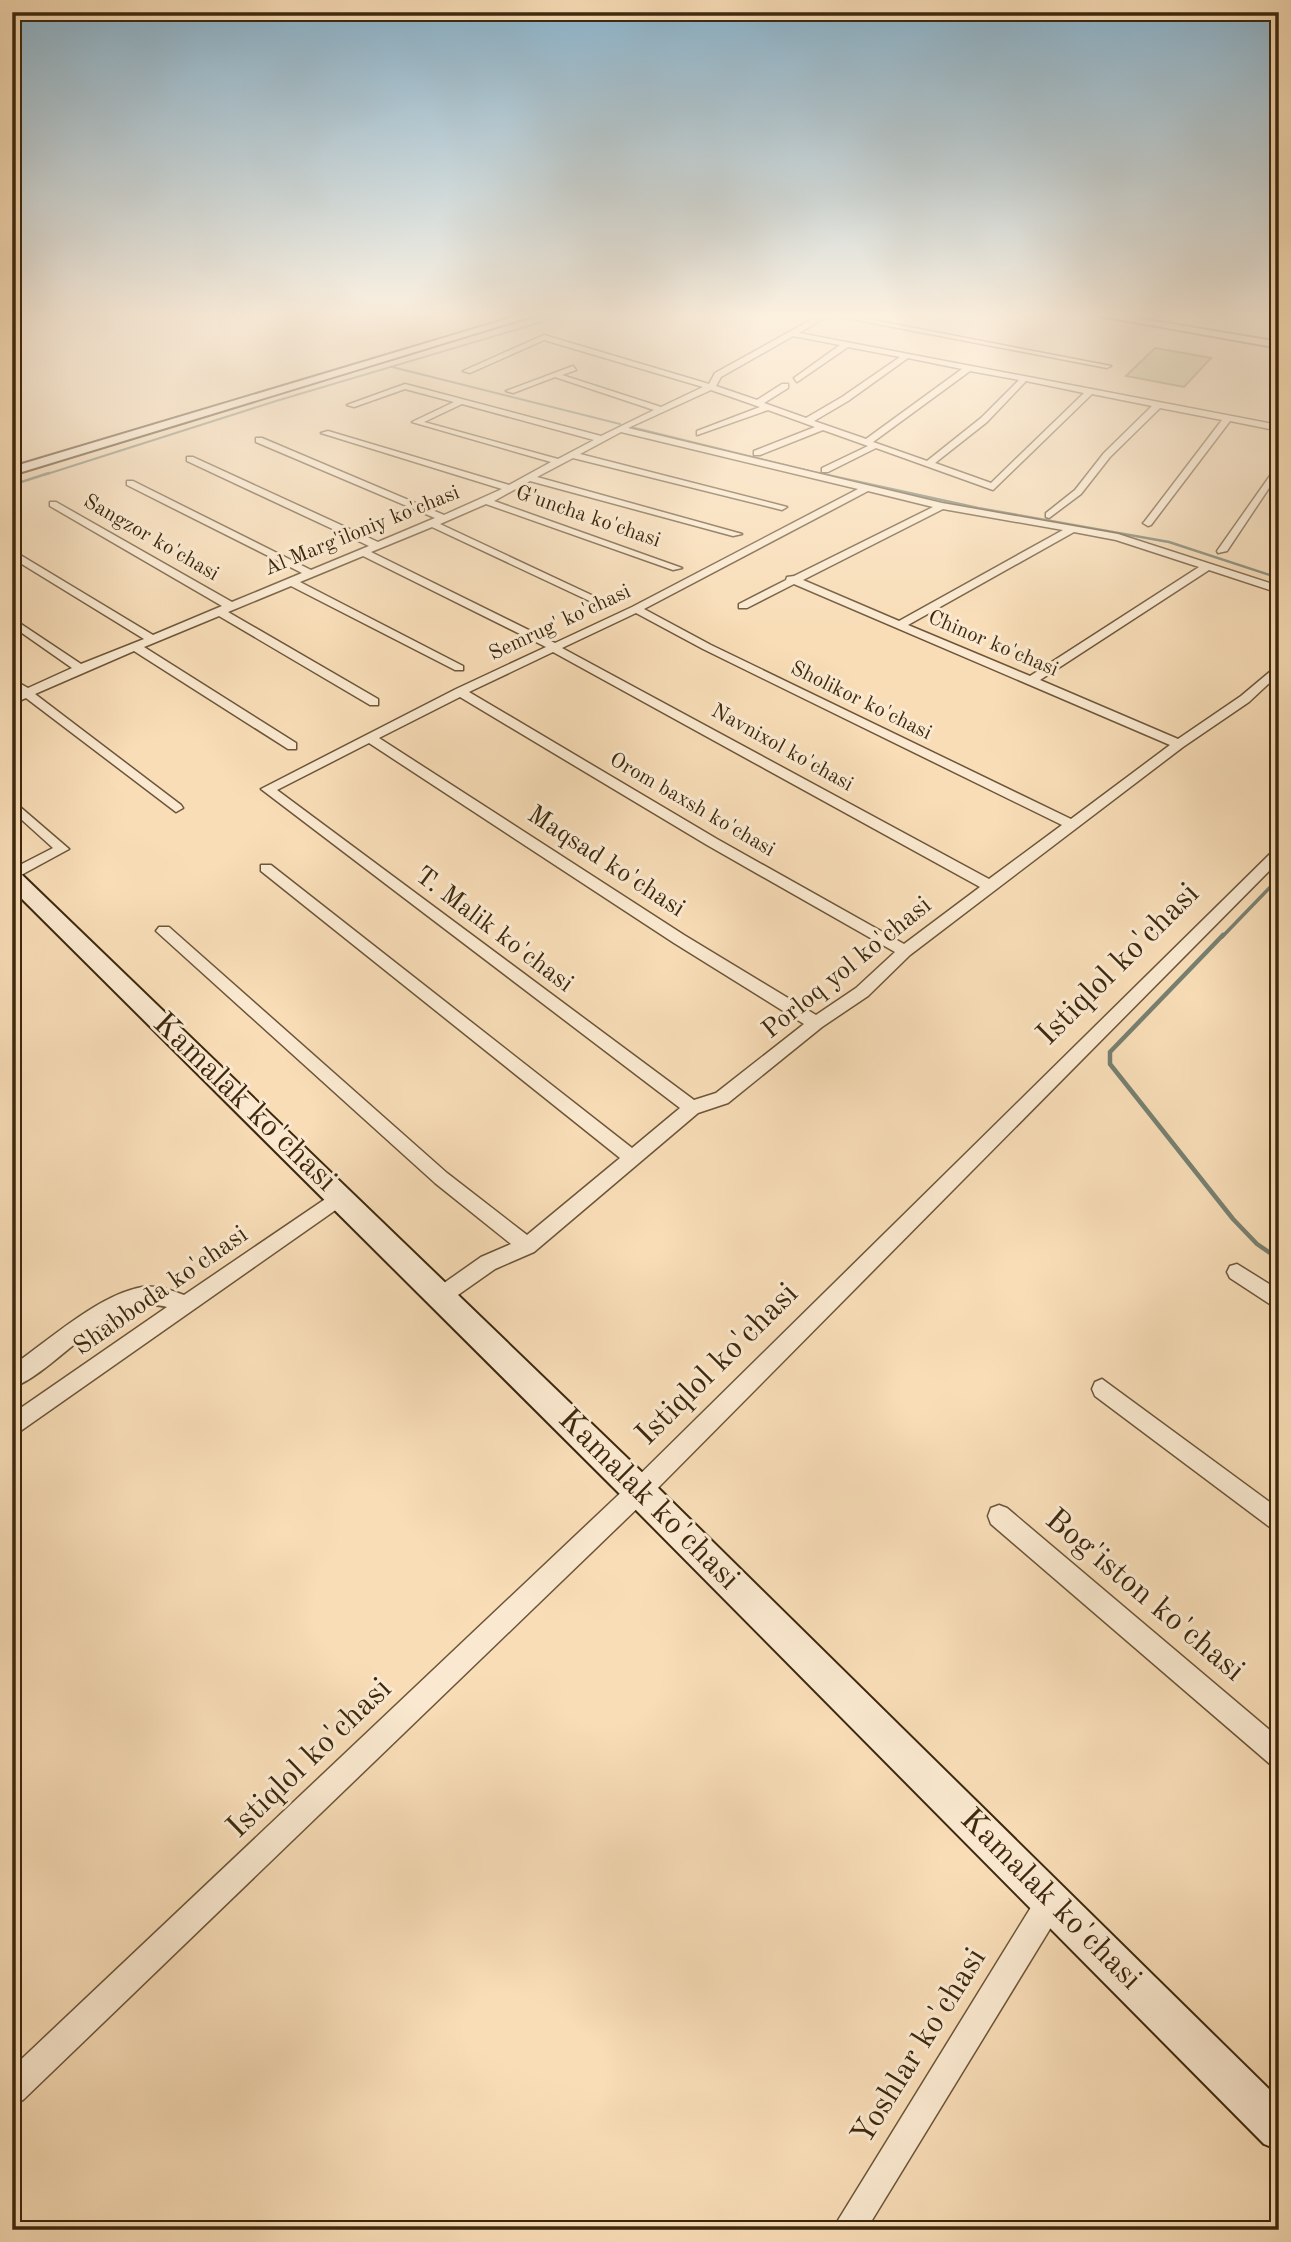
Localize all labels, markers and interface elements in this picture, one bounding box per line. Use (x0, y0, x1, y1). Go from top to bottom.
street label: Al Marg'iloniy ko'chasi (261, 482, 463, 580)
street label: G'uncha ko'chasi (513, 482, 663, 552)
street label: Sangzor ko'chasi (80, 491, 222, 585)
street label: Semrug' ko'chasi (486, 581, 634, 665)
street label: Chinor ko'chasi (925, 607, 1061, 681)
street label: Sholikor ko'chasi (787, 658, 935, 744)
street label: Navnixol ko'chasi (708, 700, 856, 796)
street label: Orom baxsh ko'chasi (606, 749, 778, 861)
street label: Maqsad ko'chasi (523, 802, 689, 922)
street label: T. Malik ko'chasi (410, 862, 578, 998)
street label: Istiqlol ko'chasi (1032, 878, 1206, 1052)
street label: Porloq yol ko'chasi (758, 892, 936, 1044)
street label: Kamalak ko'chasi (146, 1008, 342, 1198)
street label: Shabboda ko'chasi (69, 1221, 253, 1361)
street label: Istiqlol ko'chasi (631, 1278, 805, 1452)
street label: Kamalak ko'chasi (551, 1403, 745, 1597)
street label: Bog'iston ko'chasi (1038, 1504, 1250, 1688)
street label: Istiqlol ko'chasi (222, 1673, 398, 1845)
street label: Kamalak ko'chasi (953, 1803, 1147, 1997)
street label: Yoshlar ko'chasi (847, 1943, 993, 2151)

